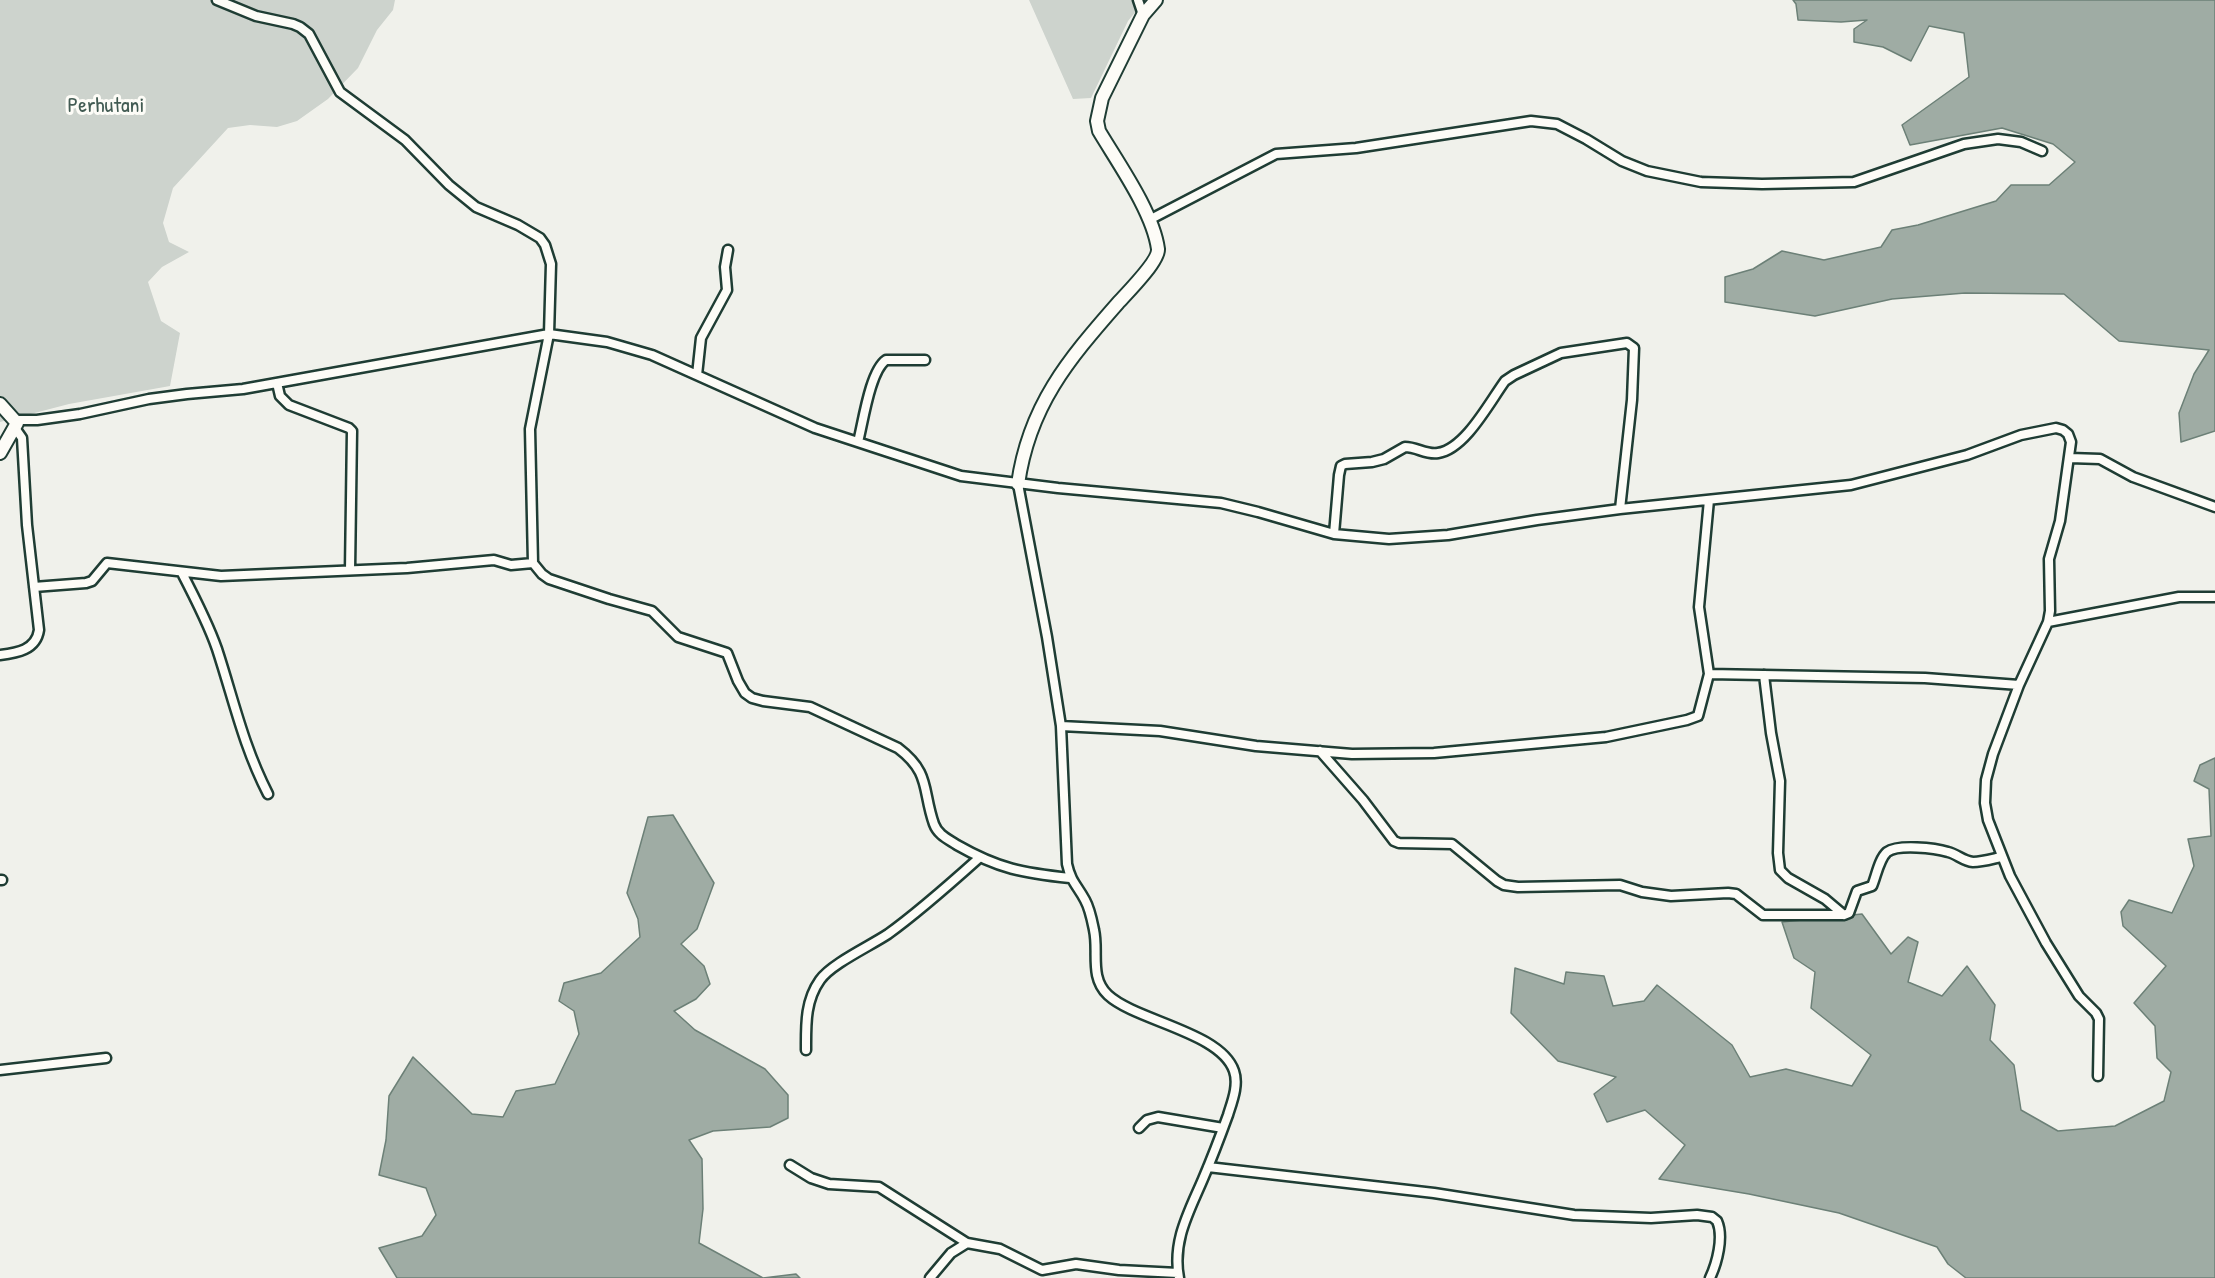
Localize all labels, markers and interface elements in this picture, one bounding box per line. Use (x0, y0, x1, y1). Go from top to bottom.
park label: Perhutani (68, 93, 144, 119)

